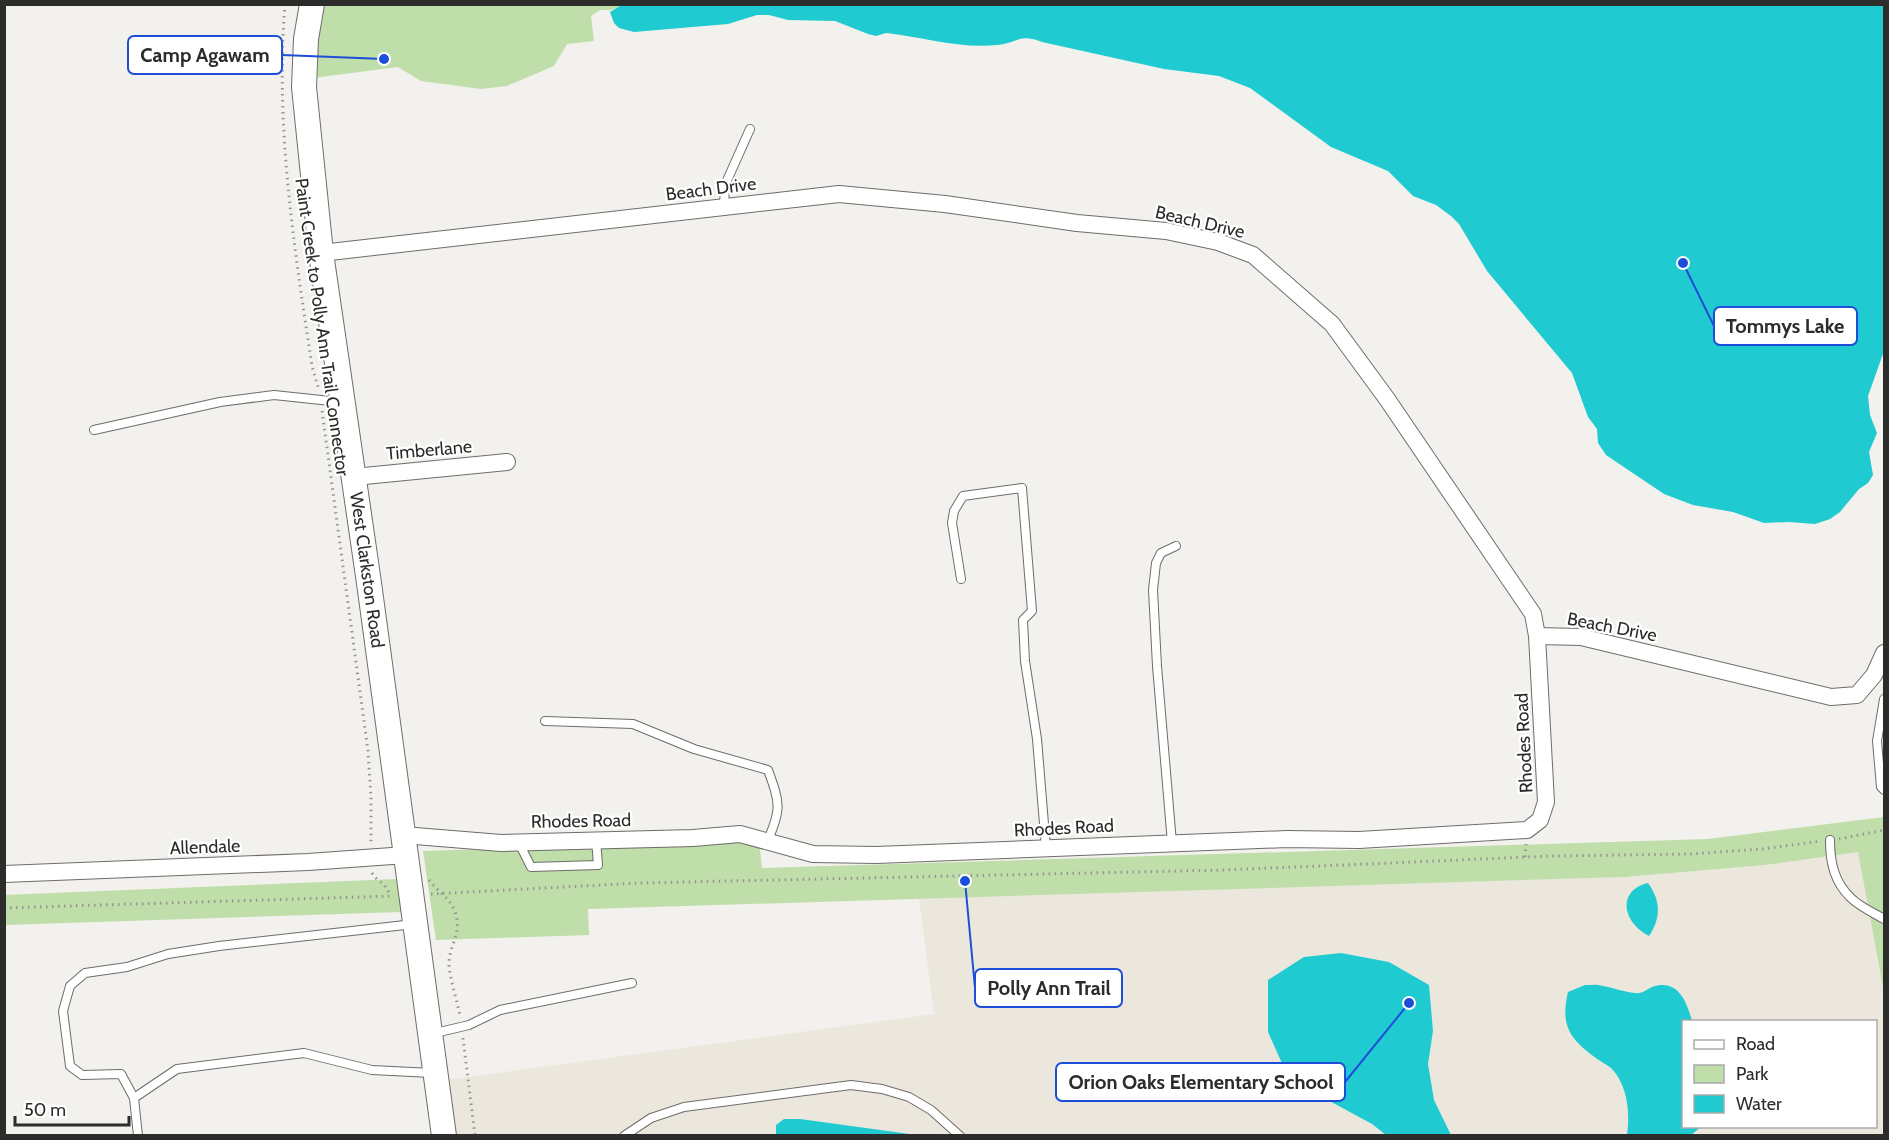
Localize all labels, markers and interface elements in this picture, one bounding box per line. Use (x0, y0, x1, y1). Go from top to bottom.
callout: Camp Agawam (128, 36, 282, 74)
text: Camp Agawam (140, 43, 270, 67)
street label: Beach Drive (665, 173, 757, 205)
street label: Paint Creek to Polly Ann Trail Connector (290, 177, 354, 478)
street label: Beach Drive (1153, 201, 1247, 243)
callout: Tommys Lake (1714, 307, 1857, 345)
text: Tommys Lake (1726, 314, 1844, 338)
street label: Timberlane (385, 435, 473, 465)
street label: West Clarkston Road (345, 491, 389, 649)
street label: Beach Drive (1565, 608, 1659, 646)
street label: Rhodes Road (1510, 692, 1538, 794)
street label: Rhodes Road (531, 809, 631, 833)
street label: Rhodes Road (1013, 814, 1115, 842)
street label: Allendale (169, 835, 241, 859)
callout: Polly Ann Trail (975, 969, 1122, 1007)
text: Polly Ann Trail (987, 976, 1111, 1000)
legend (1682, 1020, 1877, 1128)
text: Road (1736, 1033, 1775, 1055)
callout: Orion Oaks Elementary School (1056, 1063, 1345, 1101)
text: Park (1736, 1063, 1769, 1085)
text: Orion Oaks Elementary School (1069, 1070, 1333, 1094)
scale bar (15, 1089, 129, 1127)
text: Water (1736, 1093, 1782, 1115)
text: 50 m (24, 1099, 66, 1121)

